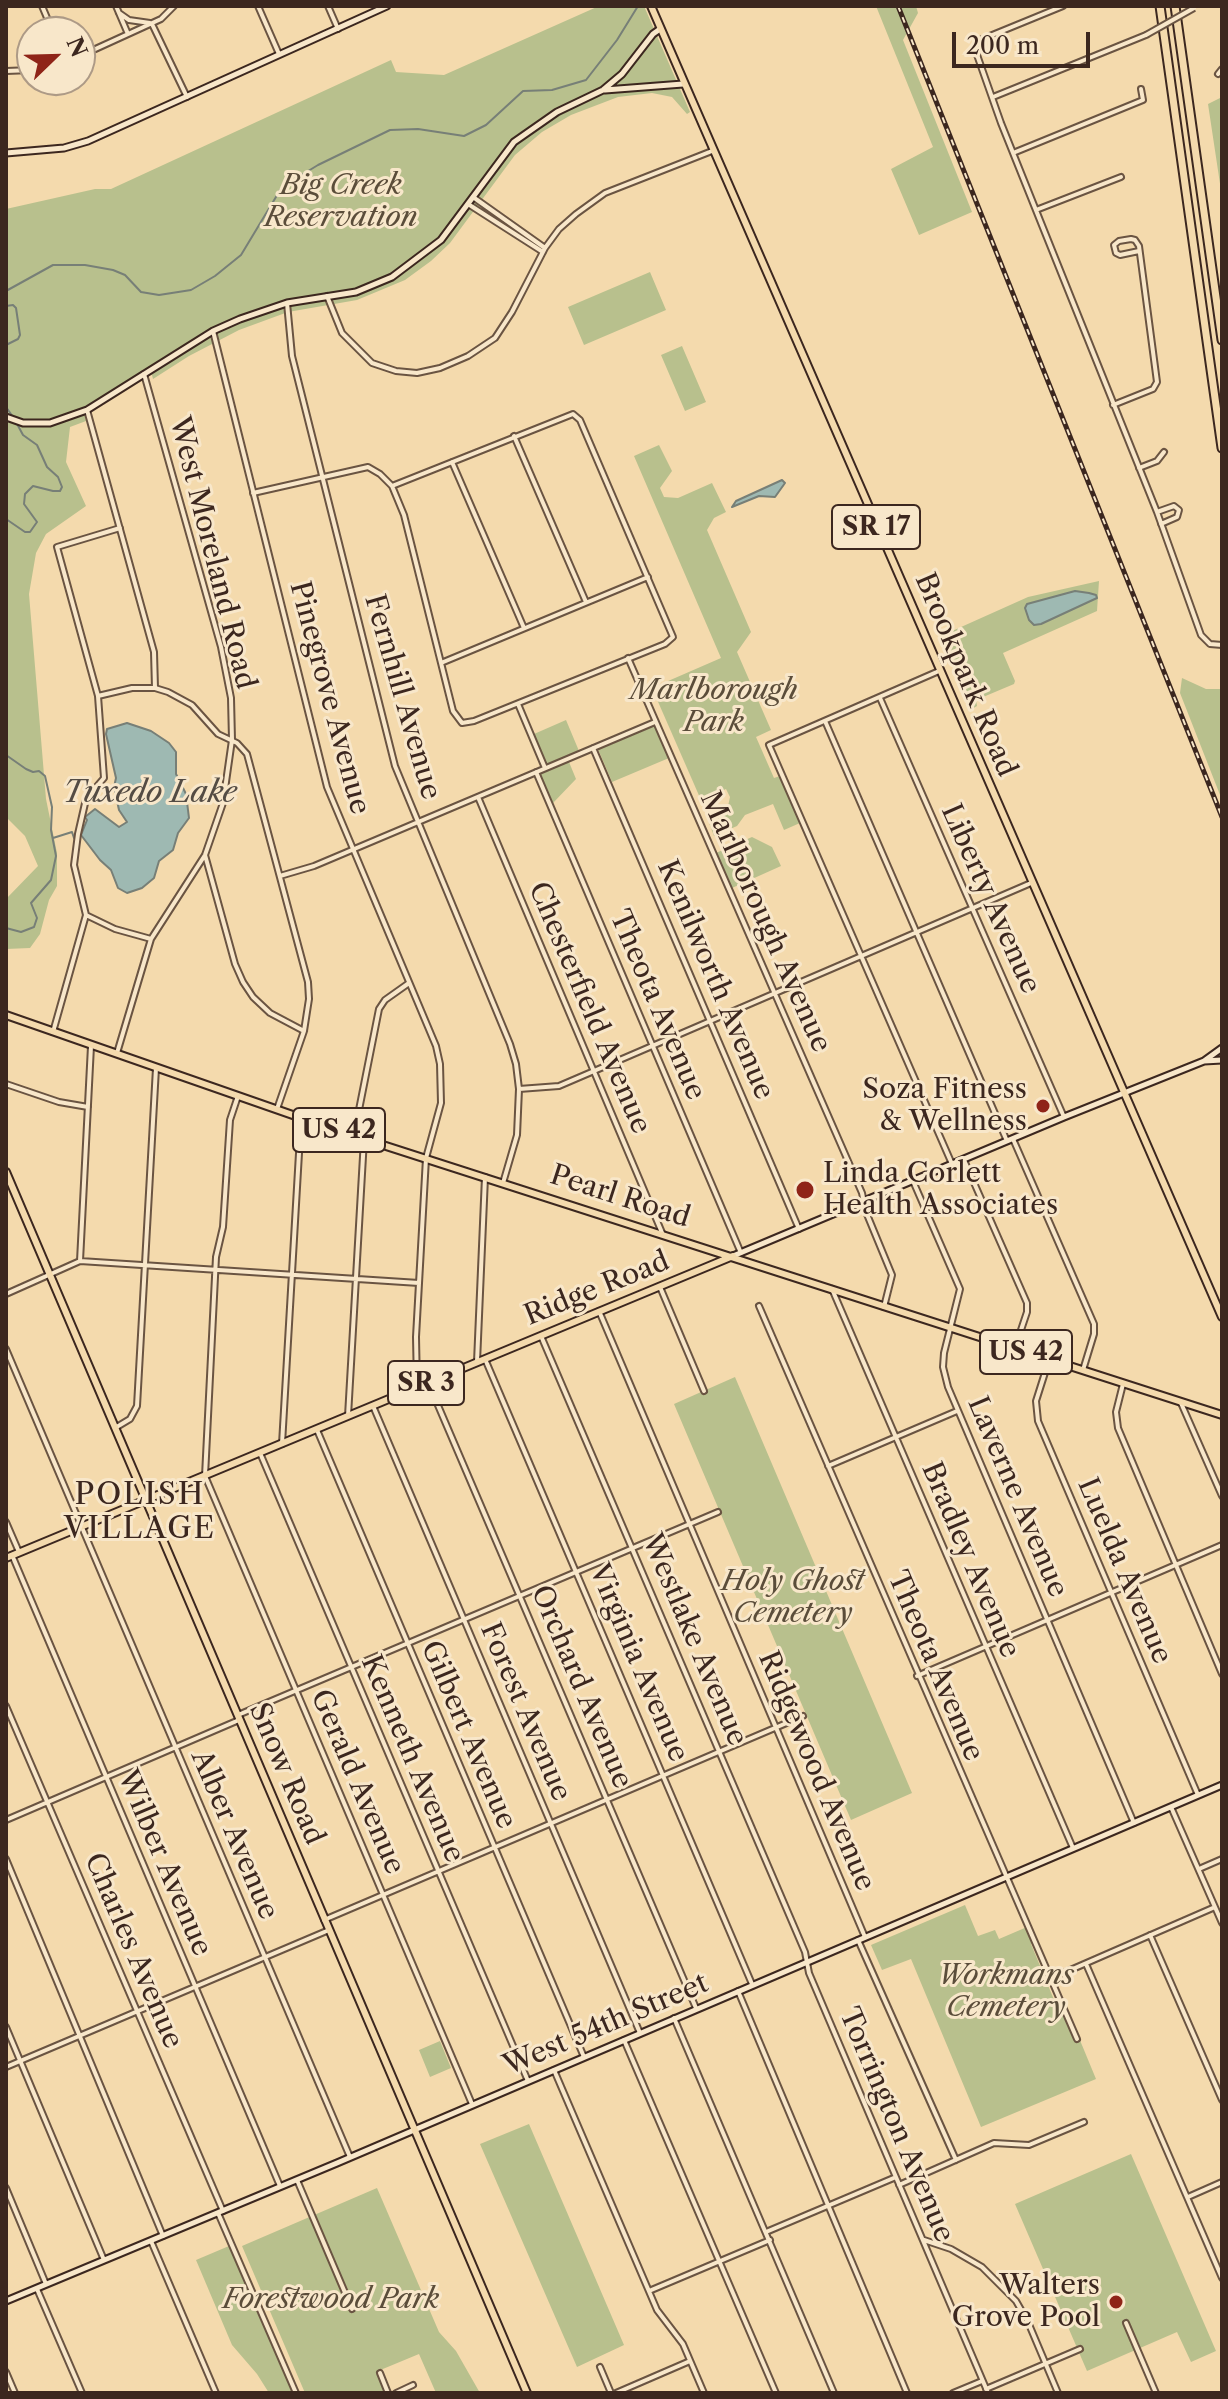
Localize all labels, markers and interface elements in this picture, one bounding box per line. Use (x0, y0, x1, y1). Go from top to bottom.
north arrow (16, 16, 96, 96)
scale bar (956, 16, 1094, 66)
text: 200 m (966, 31, 1039, 60)
text: N (61, 33, 93, 61)
park label: Big Creek Reservation (265, 169, 417, 235)
street label: West Moreland Road (162, 413, 262, 693)
road number: SR 17 (832, 505, 920, 549)
street label: Brookpark Road (907, 568, 1023, 782)
street label: Pinegrove Avenue (282, 578, 376, 818)
street label: Fernhill Avenue (357, 591, 447, 803)
park label: Marlborough Park (630, 674, 798, 740)
water label: Tuxedo Lake (63, 775, 237, 811)
street label: Marlborough Avenue (692, 786, 838, 1058)
street label: Liberty Avenue (933, 799, 1047, 999)
street label: Kenilworth Avenue (649, 855, 781, 1105)
street label: Chesterfield Avenue (521, 877, 657, 1139)
street label: Theota Avenue (602, 905, 712, 1105)
place label: Soza Fitness & Wellness (862, 1073, 1027, 1139)
marker: Soza Fitness & Wellness (1034, 1097, 1052, 1115)
road number: US 42 (293, 1108, 385, 1152)
place label: Linda Corlett Health Associates (823, 1157, 1058, 1223)
street label: Pearl Road (546, 1159, 694, 1235)
marker: Linda Corlett Health Associates (794, 1179, 816, 1201)
street label: Ridge Road (520, 1245, 674, 1333)
road number: US 42 (980, 1330, 1072, 1374)
road number: SR 3 (388, 1361, 464, 1405)
street label: Laverne Avenue (960, 1392, 1074, 1602)
street label: Bradley Avenue (914, 1457, 1026, 1663)
street label: Luelda Avenue (1070, 1473, 1178, 1669)
district label: POLISH VILLAGE (64, 1477, 216, 1548)
street label: Westlake Avenue (634, 1529, 754, 1751)
street label: Virginia Avenue (581, 1559, 695, 1767)
park label: Holy Ghost Cemetery (721, 1565, 865, 1631)
street label: Theota Avenue (880, 1566, 990, 1766)
street label: Orchard Avenue (523, 1580, 639, 1794)
street label: Forest Avenue (472, 1618, 578, 1806)
street label: Gilbert Avenue (413, 1636, 523, 1834)
street label: Ridgewood Avenue (750, 1646, 882, 1896)
street label: Kenneth Avenue (353, 1650, 471, 1868)
street label: Gerald Avenue (303, 1685, 411, 1879)
street label: Snow Road (241, 1698, 331, 1850)
street label: Alber Avenue (183, 1745, 285, 1925)
street label: Wilber Avenue (110, 1765, 218, 1961)
street label: Charles Avenue (77, 1848, 189, 2054)
park label: Workmans Cemetery (938, 1959, 1074, 2025)
street label: West 54th Street (499, 1967, 713, 2083)
street label: Torrington Avenue (831, 2003, 961, 2247)
place label: Walters Grove Pool (952, 2269, 1100, 2335)
park label: Forestwood Park (223, 2283, 439, 2317)
marker: Walters Grove Pool (1107, 2293, 1125, 2311)

